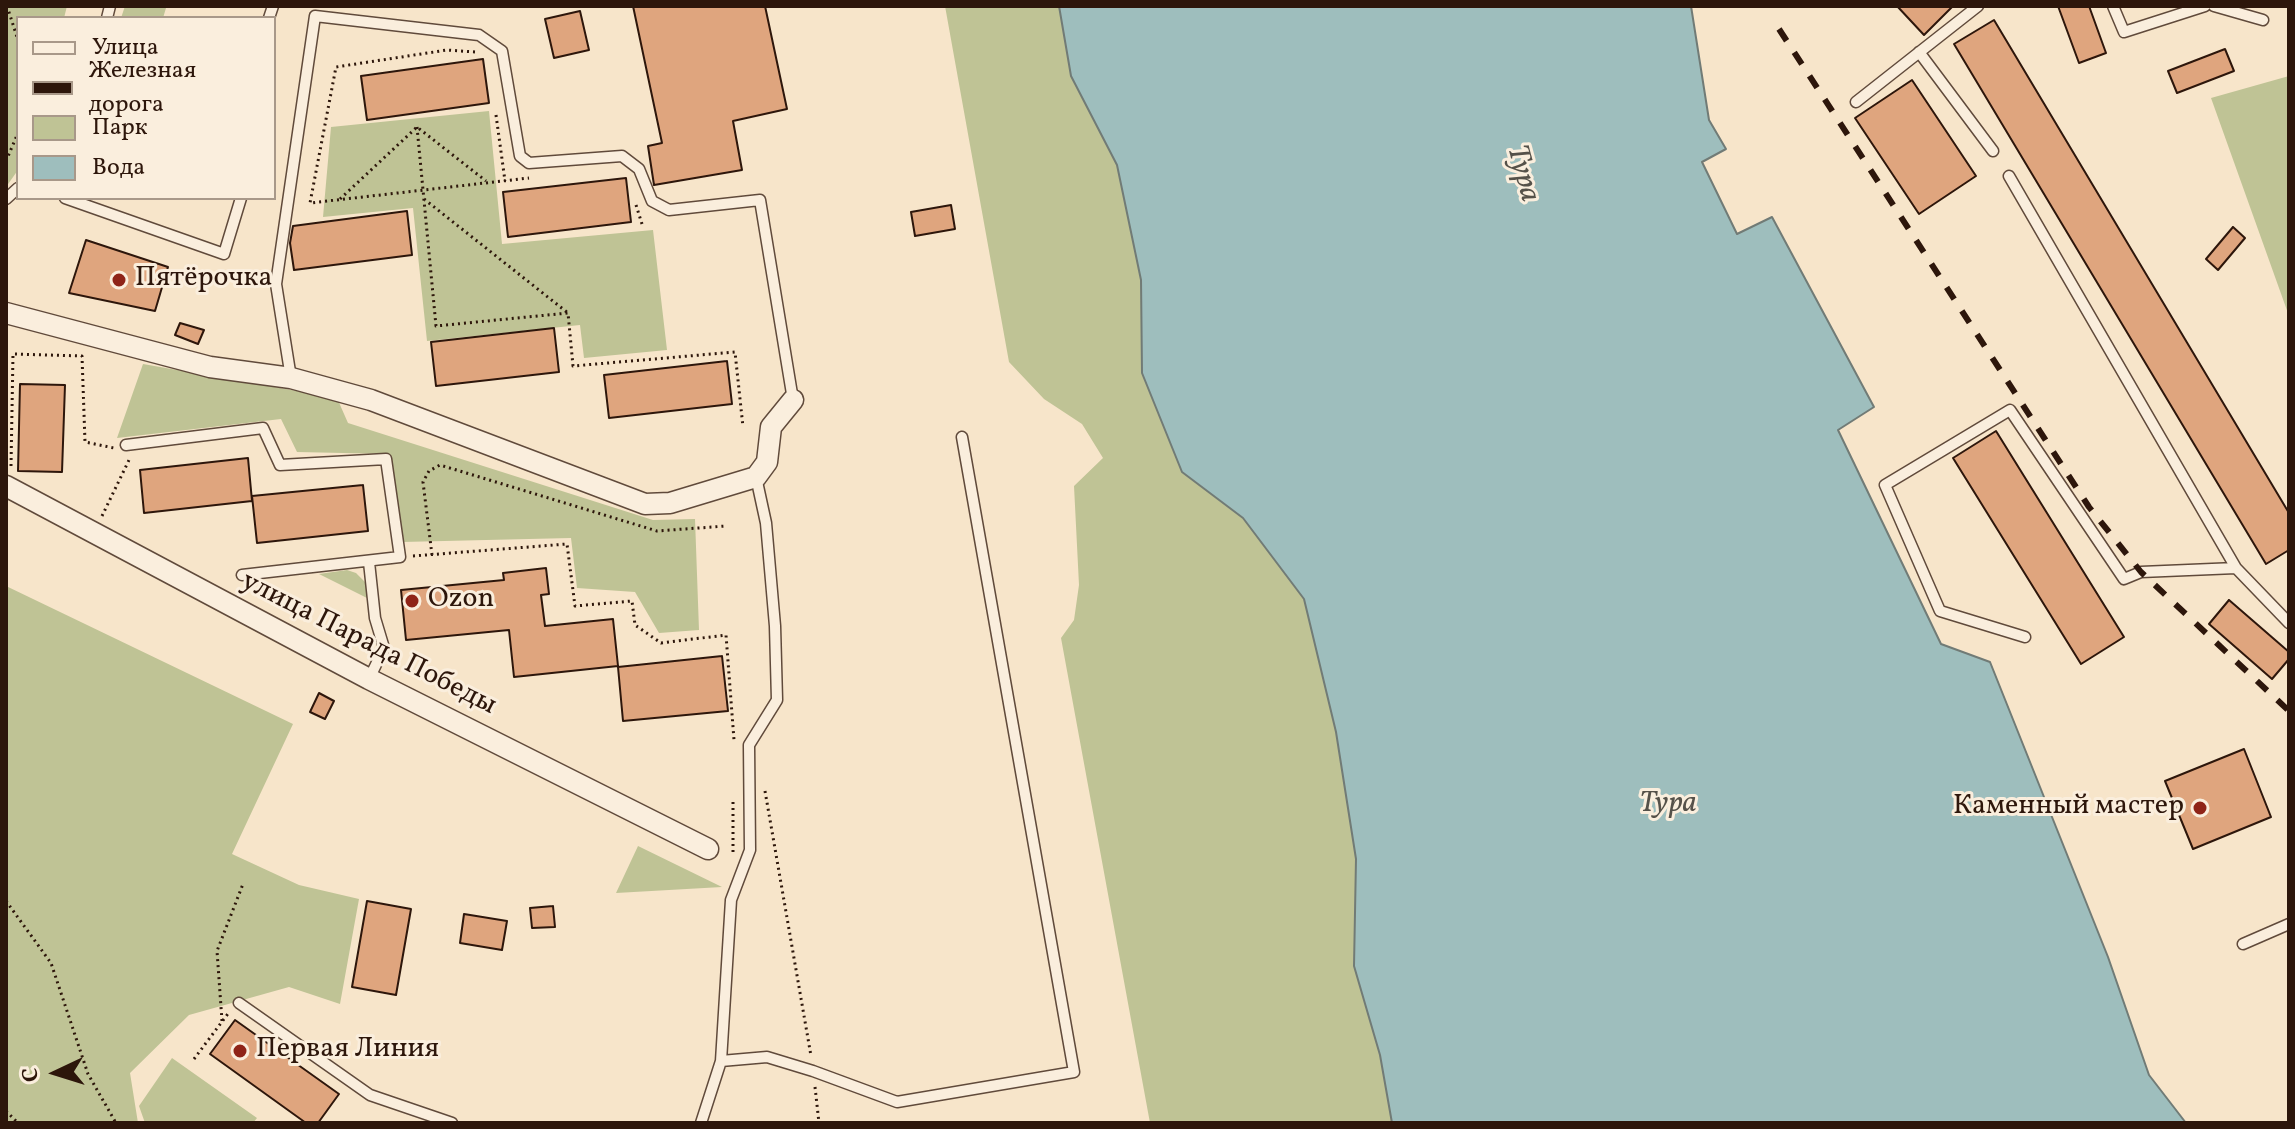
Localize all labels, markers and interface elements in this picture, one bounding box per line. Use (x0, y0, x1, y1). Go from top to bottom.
legend (16, 16, 276, 200)
text: Улица (92, 31, 159, 65)
text: Железная дорога (89, 54, 196, 122)
text: Парк (92, 111, 148, 145)
water label: Тура (1496, 142, 1546, 206)
text: Вода (92, 151, 145, 185)
place label: Пятёрочка (135, 263, 272, 297)
marker: Пятёрочка (110, 271, 128, 289)
street label: улица Парада Победы (235, 566, 501, 724)
place label: Ozon (428, 584, 494, 618)
marker: Ozon (403, 592, 421, 610)
water label: Тура (1639, 787, 1697, 823)
place label: Каменный мастер (1953, 791, 2184, 825)
marker: Каменный мастер (2191, 799, 2209, 817)
north arrow (16, 1033, 96, 1113)
place label: Первая Линия (256, 1034, 439, 1068)
marker: Первая Линия (231, 1042, 249, 1060)
text: С (16, 1067, 48, 1083)

